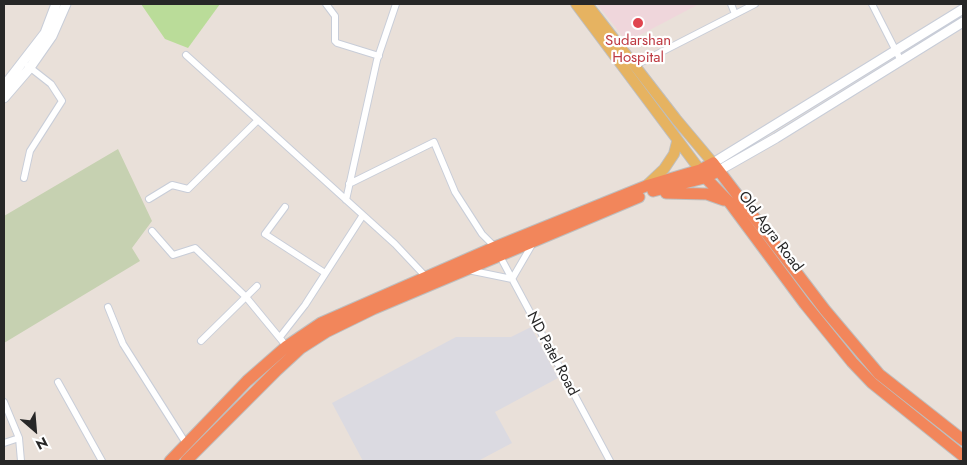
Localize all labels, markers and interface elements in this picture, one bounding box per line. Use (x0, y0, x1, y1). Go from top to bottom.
marker: Sudarshan Hospital (631, 16, 645, 30)
place label: Sudarshan Hospital (605, 32, 671, 67)
street label: Old Agra Road (734, 188, 806, 276)
street label: ND Patel Road (522, 309, 582, 399)
north arrow (10, 405, 60, 455)
text: N (32, 432, 51, 455)

